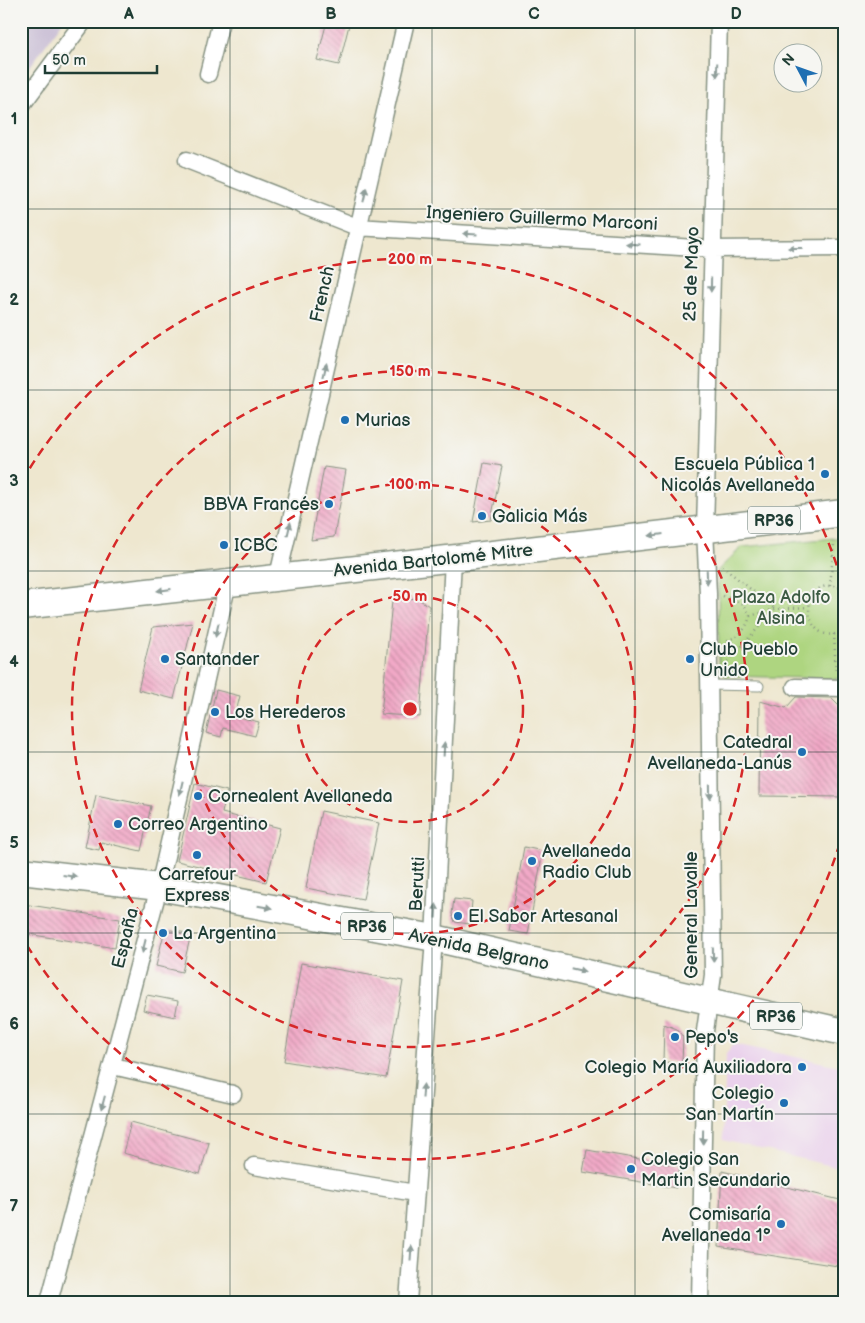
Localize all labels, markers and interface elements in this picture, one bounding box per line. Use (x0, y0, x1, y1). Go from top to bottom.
text: A (123, 5, 134, 24)
text: B (325, 5, 337, 24)
text: C (528, 5, 540, 24)
text: D (730, 5, 742, 24)
scale bar (45, 42, 158, 74)
north arrow (772, 42, 822, 92)
text: N (779, 50, 798, 69)
text: 50 m (52, 51, 86, 70)
one-way arrow (713, 62, 721, 78)
text: 1 (11, 110, 17, 129)
one-way arrow (361, 187, 369, 202)
street label: Ingeniero Guillermo Marconi (426, 202, 658, 235)
street label: 25 de Mayo (679, 226, 704, 322)
one-way arrow (462, 230, 478, 238)
one-way arrow (624, 240, 640, 248)
one-way arrow (787, 244, 803, 252)
text: 200 m (388, 250, 432, 269)
street label: French (306, 264, 339, 324)
one-way arrow (707, 277, 715, 293)
text: 2 (9, 291, 19, 310)
text: 150 m (389, 362, 431, 381)
one-way arrow (321, 363, 329, 378)
place label: Murias (355, 410, 410, 431)
marker: Murias (339, 414, 351, 426)
place label: Escuela Pública 1 Nicolás Avellaneda (661, 454, 815, 496)
marker: Escuela Pública 1 Nicolás Avellaneda (819, 468, 831, 480)
text: 3 (9, 472, 19, 491)
text: 100 m (389, 475, 431, 494)
place label: BBVA Francés (203, 494, 319, 515)
marker: BBVA Francés (323, 498, 335, 510)
place label: Galicia Más (492, 506, 587, 527)
road number: RP36 (748, 506, 800, 534)
marker: Galicia Más (476, 510, 488, 522)
one-way arrow (285, 521, 293, 536)
one-way arrow (648, 531, 664, 539)
place label: ICBC (234, 535, 278, 556)
marker: ICBC (218, 539, 230, 551)
street label: Avenida Bartolomé Mitre (332, 540, 534, 581)
one-way arrow (703, 570, 711, 586)
one-way arrow (156, 586, 172, 594)
text: 50 m (393, 587, 428, 606)
park label: Plaza Adolfo Alsina (731, 587, 831, 629)
one-way arrow (213, 622, 221, 638)
place label: Club Pueblo Unido (700, 639, 798, 681)
place label: Santander (175, 649, 260, 670)
text: 4 (9, 653, 19, 672)
marker: Santander (159, 653, 171, 665)
marker: Club Pueblo Unido (684, 653, 696, 665)
centre of rings (401, 700, 419, 718)
place label: Los Herederos (225, 702, 346, 723)
marker: Los Herederos (209, 706, 221, 718)
place label: Catedral Avellaneda-Lanús (647, 732, 792, 774)
one-way arrow (440, 741, 448, 757)
marker: Catedral Avellaneda-Lanús (796, 746, 808, 758)
one-way arrow (177, 781, 185, 796)
one-way arrow (706, 785, 714, 801)
place label: Cornealent Avellaneda (208, 786, 393, 807)
marker: Cornealent Avellaneda (192, 790, 204, 802)
place label: Correo Argentino (128, 814, 268, 835)
marker: Correo Argentino (112, 818, 124, 830)
text: 5 (9, 834, 19, 853)
place label: Avellaneda Radio Club (542, 841, 632, 883)
marker: Carrefour Express (191, 849, 203, 861)
street label: General Lavalle (681, 851, 702, 979)
marker: Avellaneda Radio Club (526, 855, 538, 867)
street label: Berutti (406, 856, 429, 912)
place label: Carrefour Express (158, 864, 236, 906)
one-way arrow (62, 872, 78, 880)
one-way arrow (257, 903, 273, 911)
one-way arrow (432, 903, 440, 919)
street label: España (108, 906, 143, 971)
place label: El Sabor Artesanal (468, 906, 618, 927)
marker: El Sabor Artesanal (452, 910, 464, 922)
road number: RP36 (341, 912, 393, 939)
place label: La Argentina (173, 923, 276, 944)
street label: Avenida Belgrano (407, 924, 551, 975)
marker: La Argentina (157, 927, 169, 939)
one-way arrow (139, 939, 147, 954)
one-way arrow (709, 947, 717, 963)
one-way arrow (571, 966, 586, 974)
road number: RP36 (750, 1002, 802, 1030)
text: 6 (9, 1015, 19, 1034)
place label: Pepo's (685, 1027, 738, 1048)
marker: Pepo's (669, 1031, 681, 1043)
place label: Colegio María Auxiliadora (584, 1057, 792, 1078)
marker: Colegio María Auxiliadora (796, 1061, 808, 1073)
one-way arrow (419, 1083, 427, 1099)
place label: Colegio San Martín (686, 1083, 774, 1125)
one-way arrow (99, 1096, 107, 1111)
marker: Colegio San Martín (778, 1097, 790, 1109)
one-way arrow (699, 1129, 707, 1145)
place label: Colegio San Martin Secundario (641, 1149, 791, 1191)
marker: Colegio San Martin Secundario (625, 1163, 637, 1175)
text: 7 (10, 1197, 19, 1216)
place label: Comisaría Avellaneda 1° (662, 1204, 771, 1246)
marker: Comisaría Avellaneda 1° (775, 1218, 787, 1230)
one-way arrow (408, 1245, 416, 1261)

